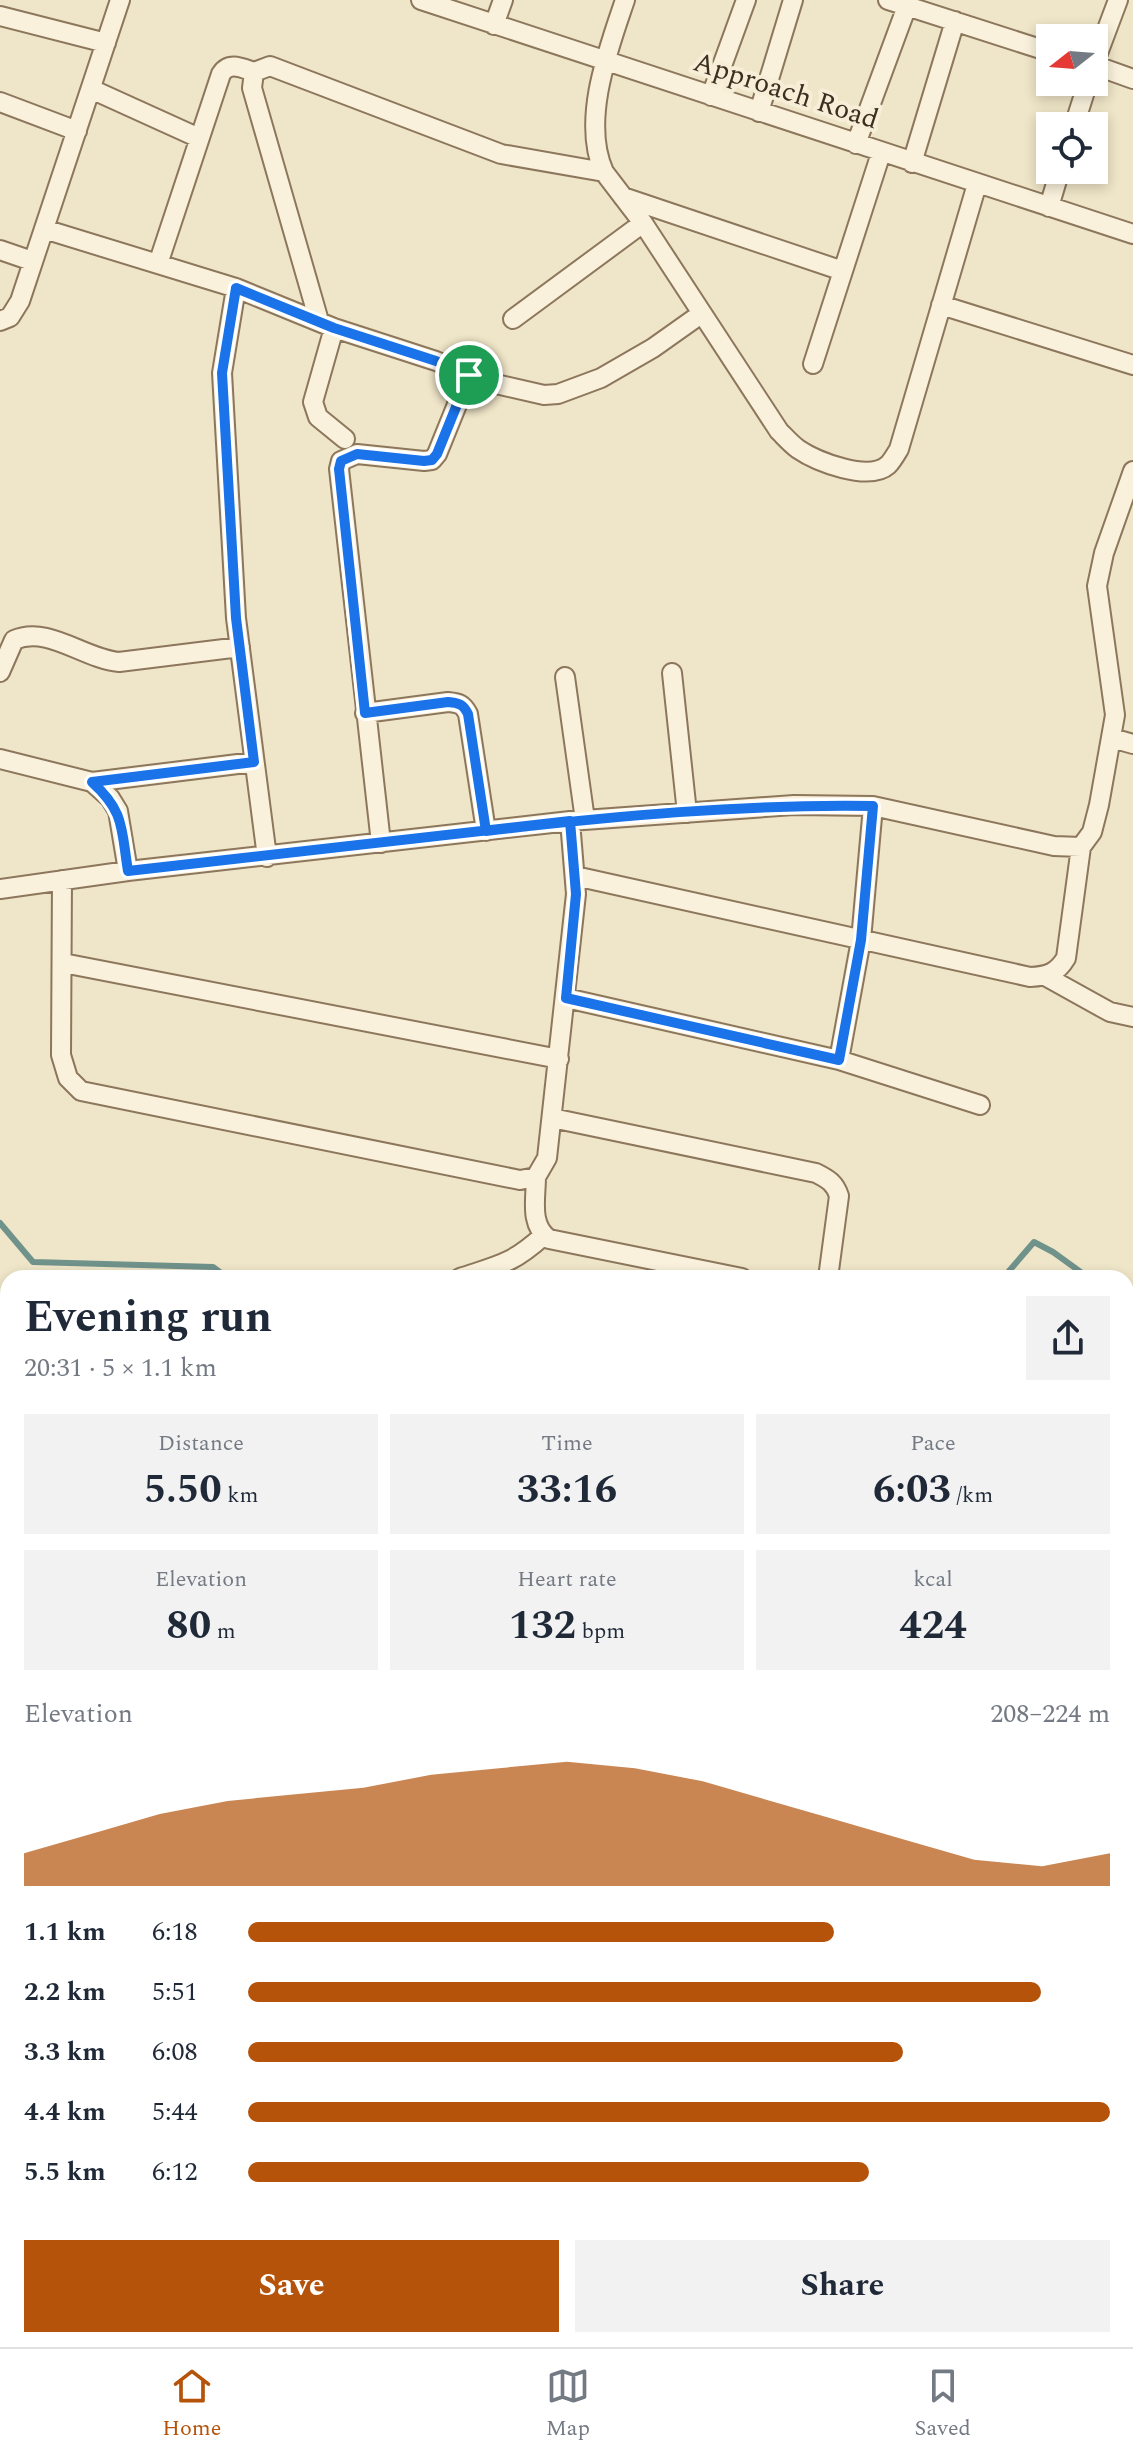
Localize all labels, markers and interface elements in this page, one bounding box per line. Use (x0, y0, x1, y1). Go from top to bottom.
north arrow (1036, 24, 1108, 96)
map controls (1036, 24, 1108, 184)
street label: Approach Road (688, 41, 884, 141)
button: locate (1036, 112, 1108, 184)
pin (435, 341, 503, 409)
icon: arrive (447, 353, 491, 397)
text: Evening run (24, 1284, 272, 1351)
button: share (1026, 1296, 1110, 1380)
text: 20:31 · 5 × 1.1 km (24, 1348, 217, 1388)
text: Distance (158, 1427, 244, 1460)
text: Time (541, 1427, 593, 1460)
text: Pace (910, 1427, 956, 1460)
text: 5.50 (144, 1460, 222, 1521)
text: 33:16 (517, 1460, 617, 1521)
text: 6:03 (873, 1460, 951, 1521)
text: km (222, 1479, 258, 1512)
text: /km (951, 1479, 993, 1512)
text: Elevation (155, 1563, 247, 1596)
text: Heart rate (517, 1563, 617, 1596)
text: kcal (913, 1563, 953, 1596)
text: 80 (166, 1596, 211, 1657)
text: 132 (509, 1596, 576, 1657)
text: 424 (899, 1596, 967, 1657)
text: m (211, 1615, 236, 1648)
text: bpm (576, 1615, 625, 1648)
text: Elevation (24, 1694, 133, 1734)
text: 208–224 m (990, 1694, 1110, 1734)
text: 1.1 km (24, 1912, 106, 1952)
text: 6:18 (152, 1912, 198, 1952)
text: 2.2 km (24, 1972, 106, 2012)
text: 5:51 (152, 1972, 198, 2012)
text: 3.3 km (24, 2032, 106, 2072)
text: 6:08 (152, 2032, 198, 2072)
text: 4.4 km (24, 2092, 106, 2132)
text: 5:44 (152, 2092, 198, 2132)
text: 5.5 km (24, 2152, 106, 2192)
text: 6:12 (152, 2152, 198, 2192)
button: Save (24, 2240, 559, 2332)
button: Share (575, 2240, 1110, 2332)
tab: Home (162, 2364, 221, 2445)
tab: Map (546, 2364, 590, 2445)
tab: Saved (914, 2364, 971, 2445)

